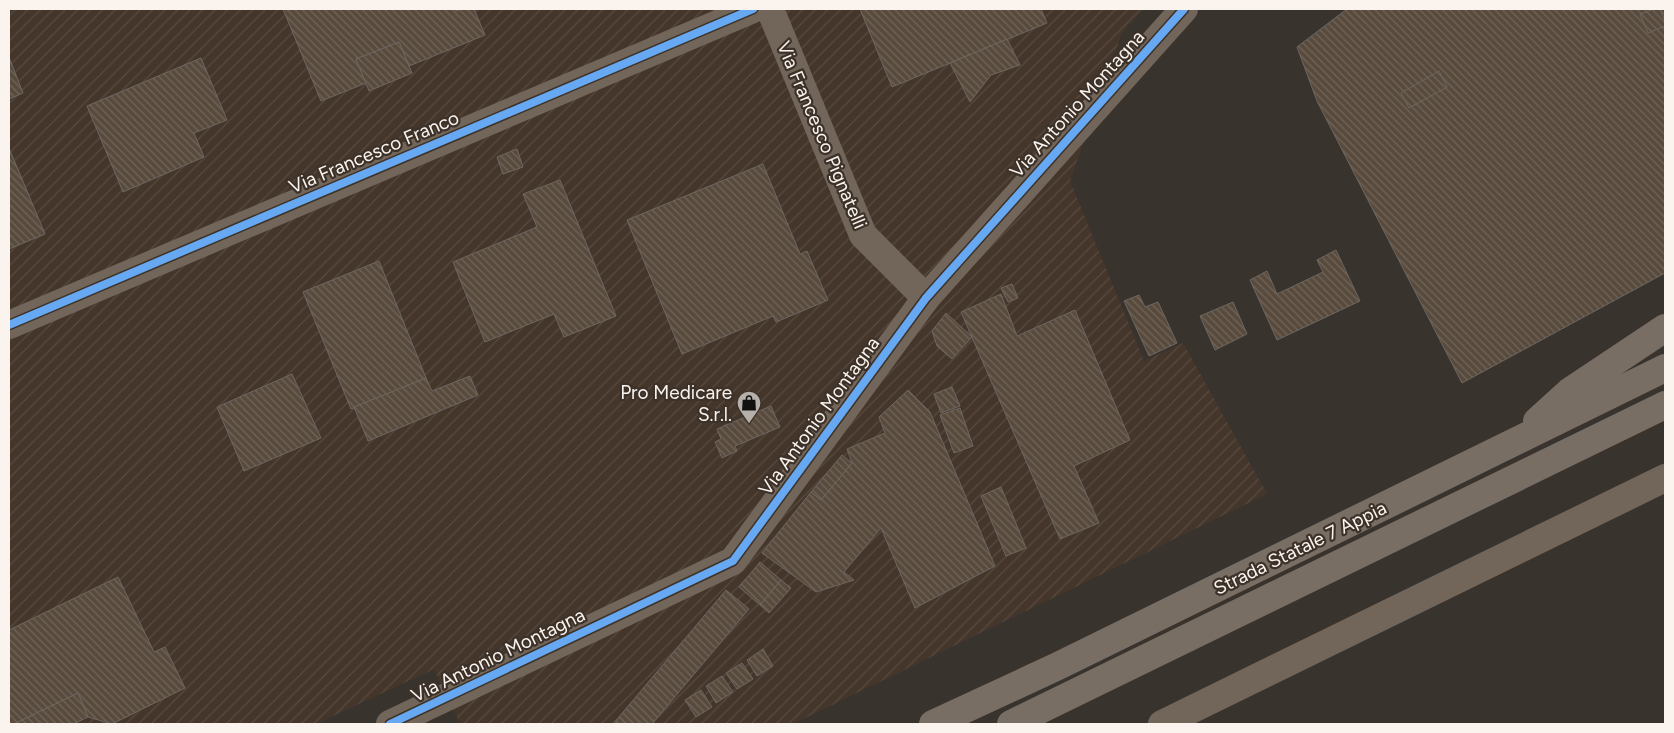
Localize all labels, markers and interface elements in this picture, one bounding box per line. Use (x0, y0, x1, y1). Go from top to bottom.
street label: Via Antonio Montagna (1005, 26, 1149, 182)
street label: Via Francesco Pignatelli (772, 38, 872, 232)
street label: Via Francesco Franco (286, 106, 462, 198)
street label: Via Antonio Montagna (754, 332, 884, 500)
place label: Pro Medicare S.r.l. (620, 381, 732, 426)
shop icon: Pro Medicare S.r.l. (736, 390, 762, 424)
street label: Strada Statale 7 Appia (1210, 496, 1390, 600)
street label: Via Antonio Montagna (407, 603, 589, 707)

